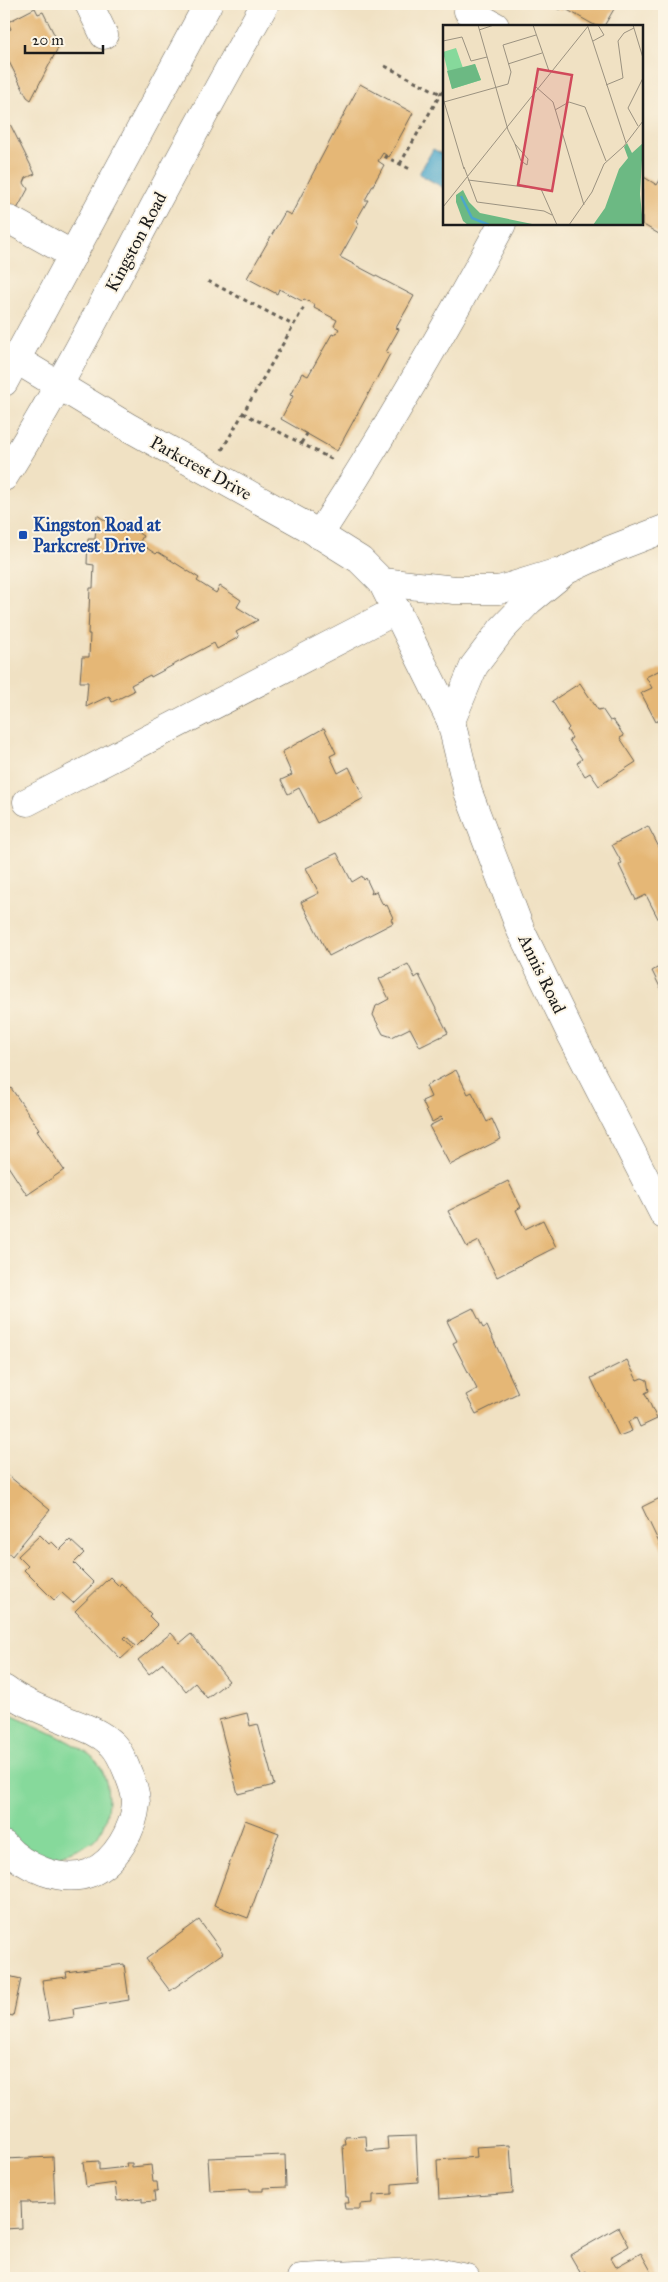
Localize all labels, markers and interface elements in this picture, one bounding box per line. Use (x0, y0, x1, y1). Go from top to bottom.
scale bar (25, 22, 102, 54)
inset map (443, 25, 643, 225)
text: 20 m (32, 31, 64, 49)
street label: Kingston Road (100, 188, 172, 296)
street label: Parkcrest Drive (146, 431, 256, 505)
place label: Kingston Road at Parkcrest Drive (33, 514, 161, 557)
marker: Kingston Road at Parkcrest Drive (17, 529, 29, 541)
street label: Annis Road (513, 930, 571, 1017)

